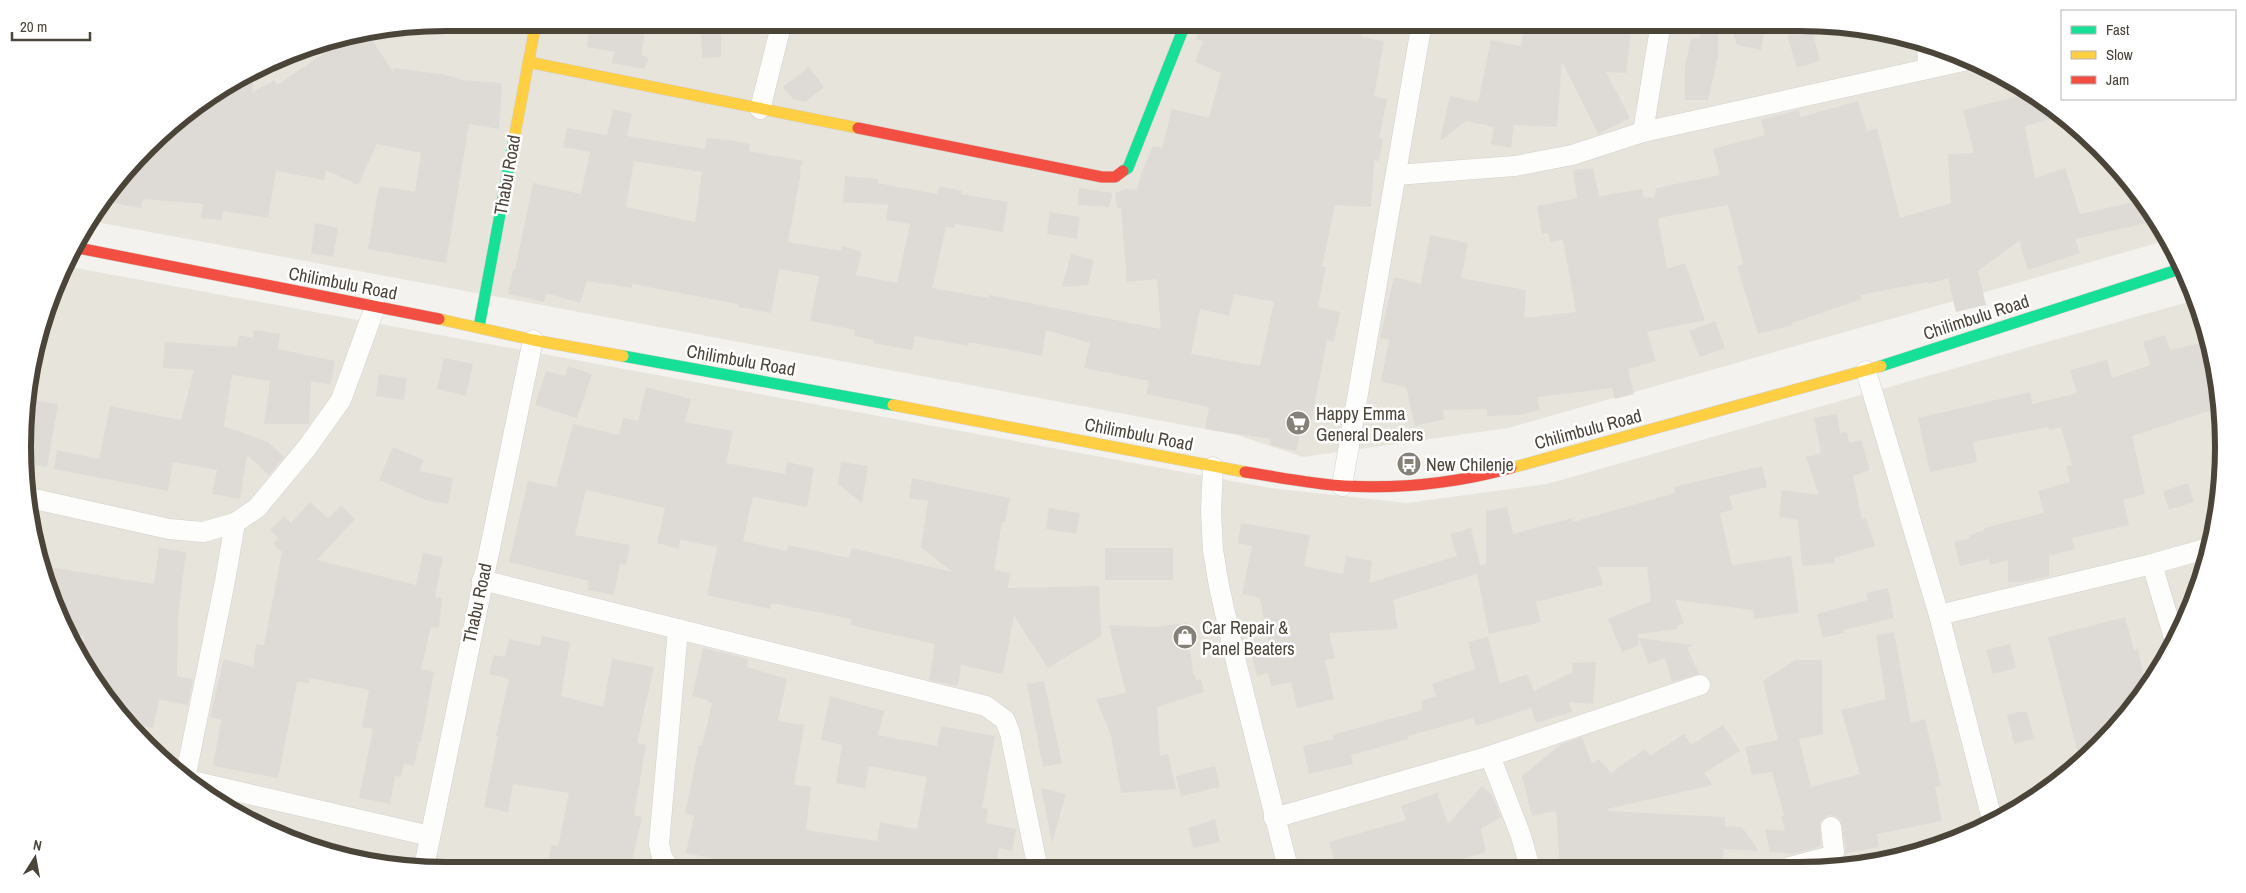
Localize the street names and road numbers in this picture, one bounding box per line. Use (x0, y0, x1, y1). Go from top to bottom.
street label: Thabu Road (488, 133, 526, 217)
street label: Chilimbulu Road (287, 260, 399, 306)
street label: Chilimbulu Road (1920, 288, 2032, 346)
street label: Chilimbulu Road (685, 338, 797, 382)
street label: Chilimbulu Road (1532, 403, 1644, 455)
street label: Chilimbulu Road (1083, 411, 1195, 457)
street label: Thabu Road (456, 561, 498, 645)

